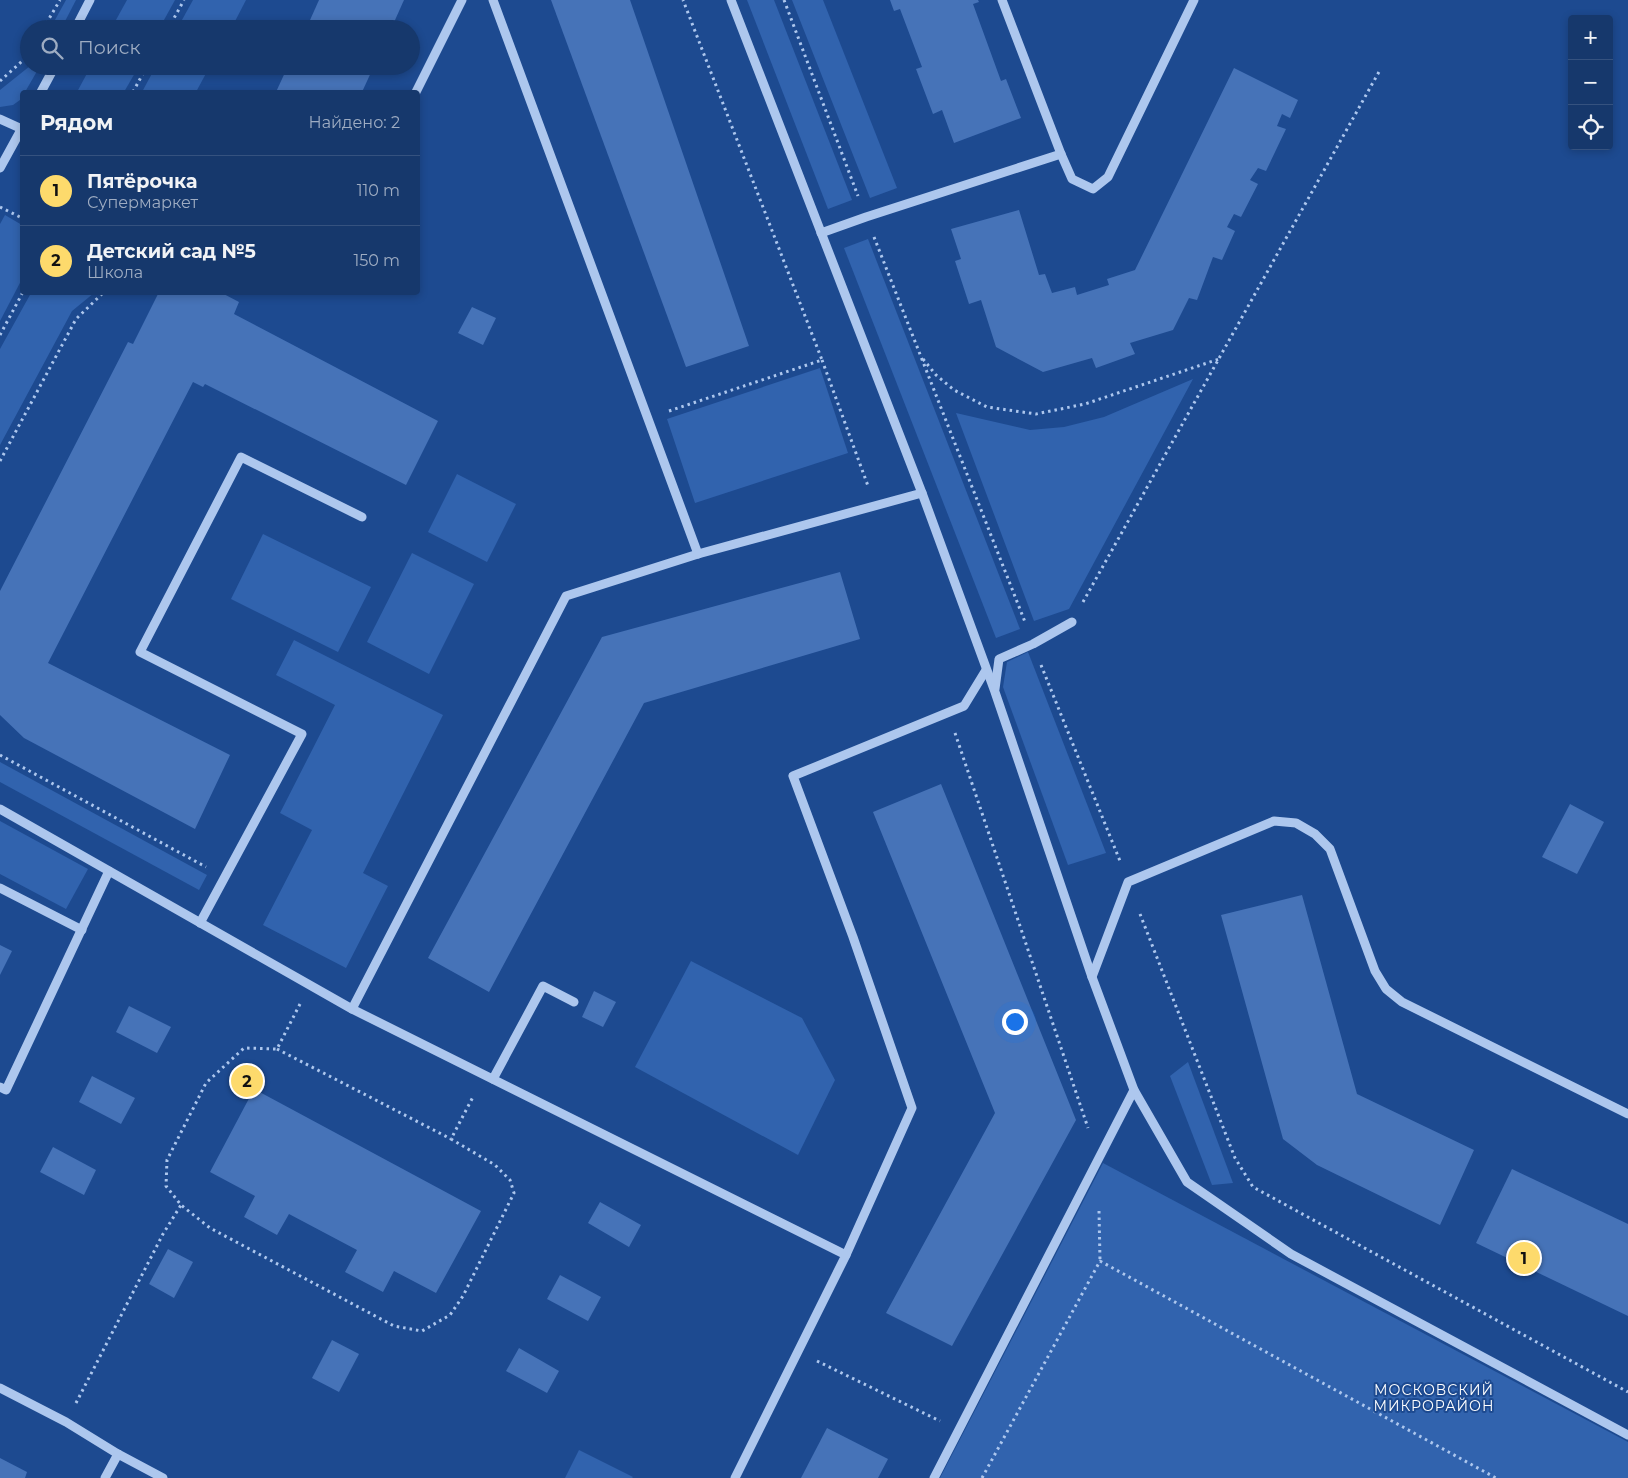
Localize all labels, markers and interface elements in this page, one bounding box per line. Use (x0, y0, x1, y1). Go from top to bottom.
map controls (1568, 15, 1613, 150)
button: + (1568, 15, 1613, 60)
search box (20, 20, 420, 75)
icon: search (38, 34, 66, 62)
text: Поиск (78, 36, 141, 59)
button: − (1568, 60, 1613, 105)
button: locate (1568, 105, 1613, 150)
text: Рядом (40, 110, 113, 135)
text: Найдено: 2 (309, 113, 400, 132)
text: Пятёрочка (87, 170, 197, 193)
text: 1 (53, 181, 59, 200)
text: 110 m (357, 181, 400, 200)
text: Супермаркет (87, 193, 198, 212)
text: Детский сад №5 (87, 240, 256, 263)
text: 2 (51, 251, 61, 270)
text: 150 m (353, 251, 400, 270)
text: Школа (87, 263, 143, 282)
your location (1002, 1009, 1028, 1035)
pin: 2 (231, 1062, 263, 1100)
pin: 1 (1508, 1239, 1540, 1277)
district label: МОСКОВСКИЙ МИКРОРАЙОН (1373, 1381, 1495, 1415)

